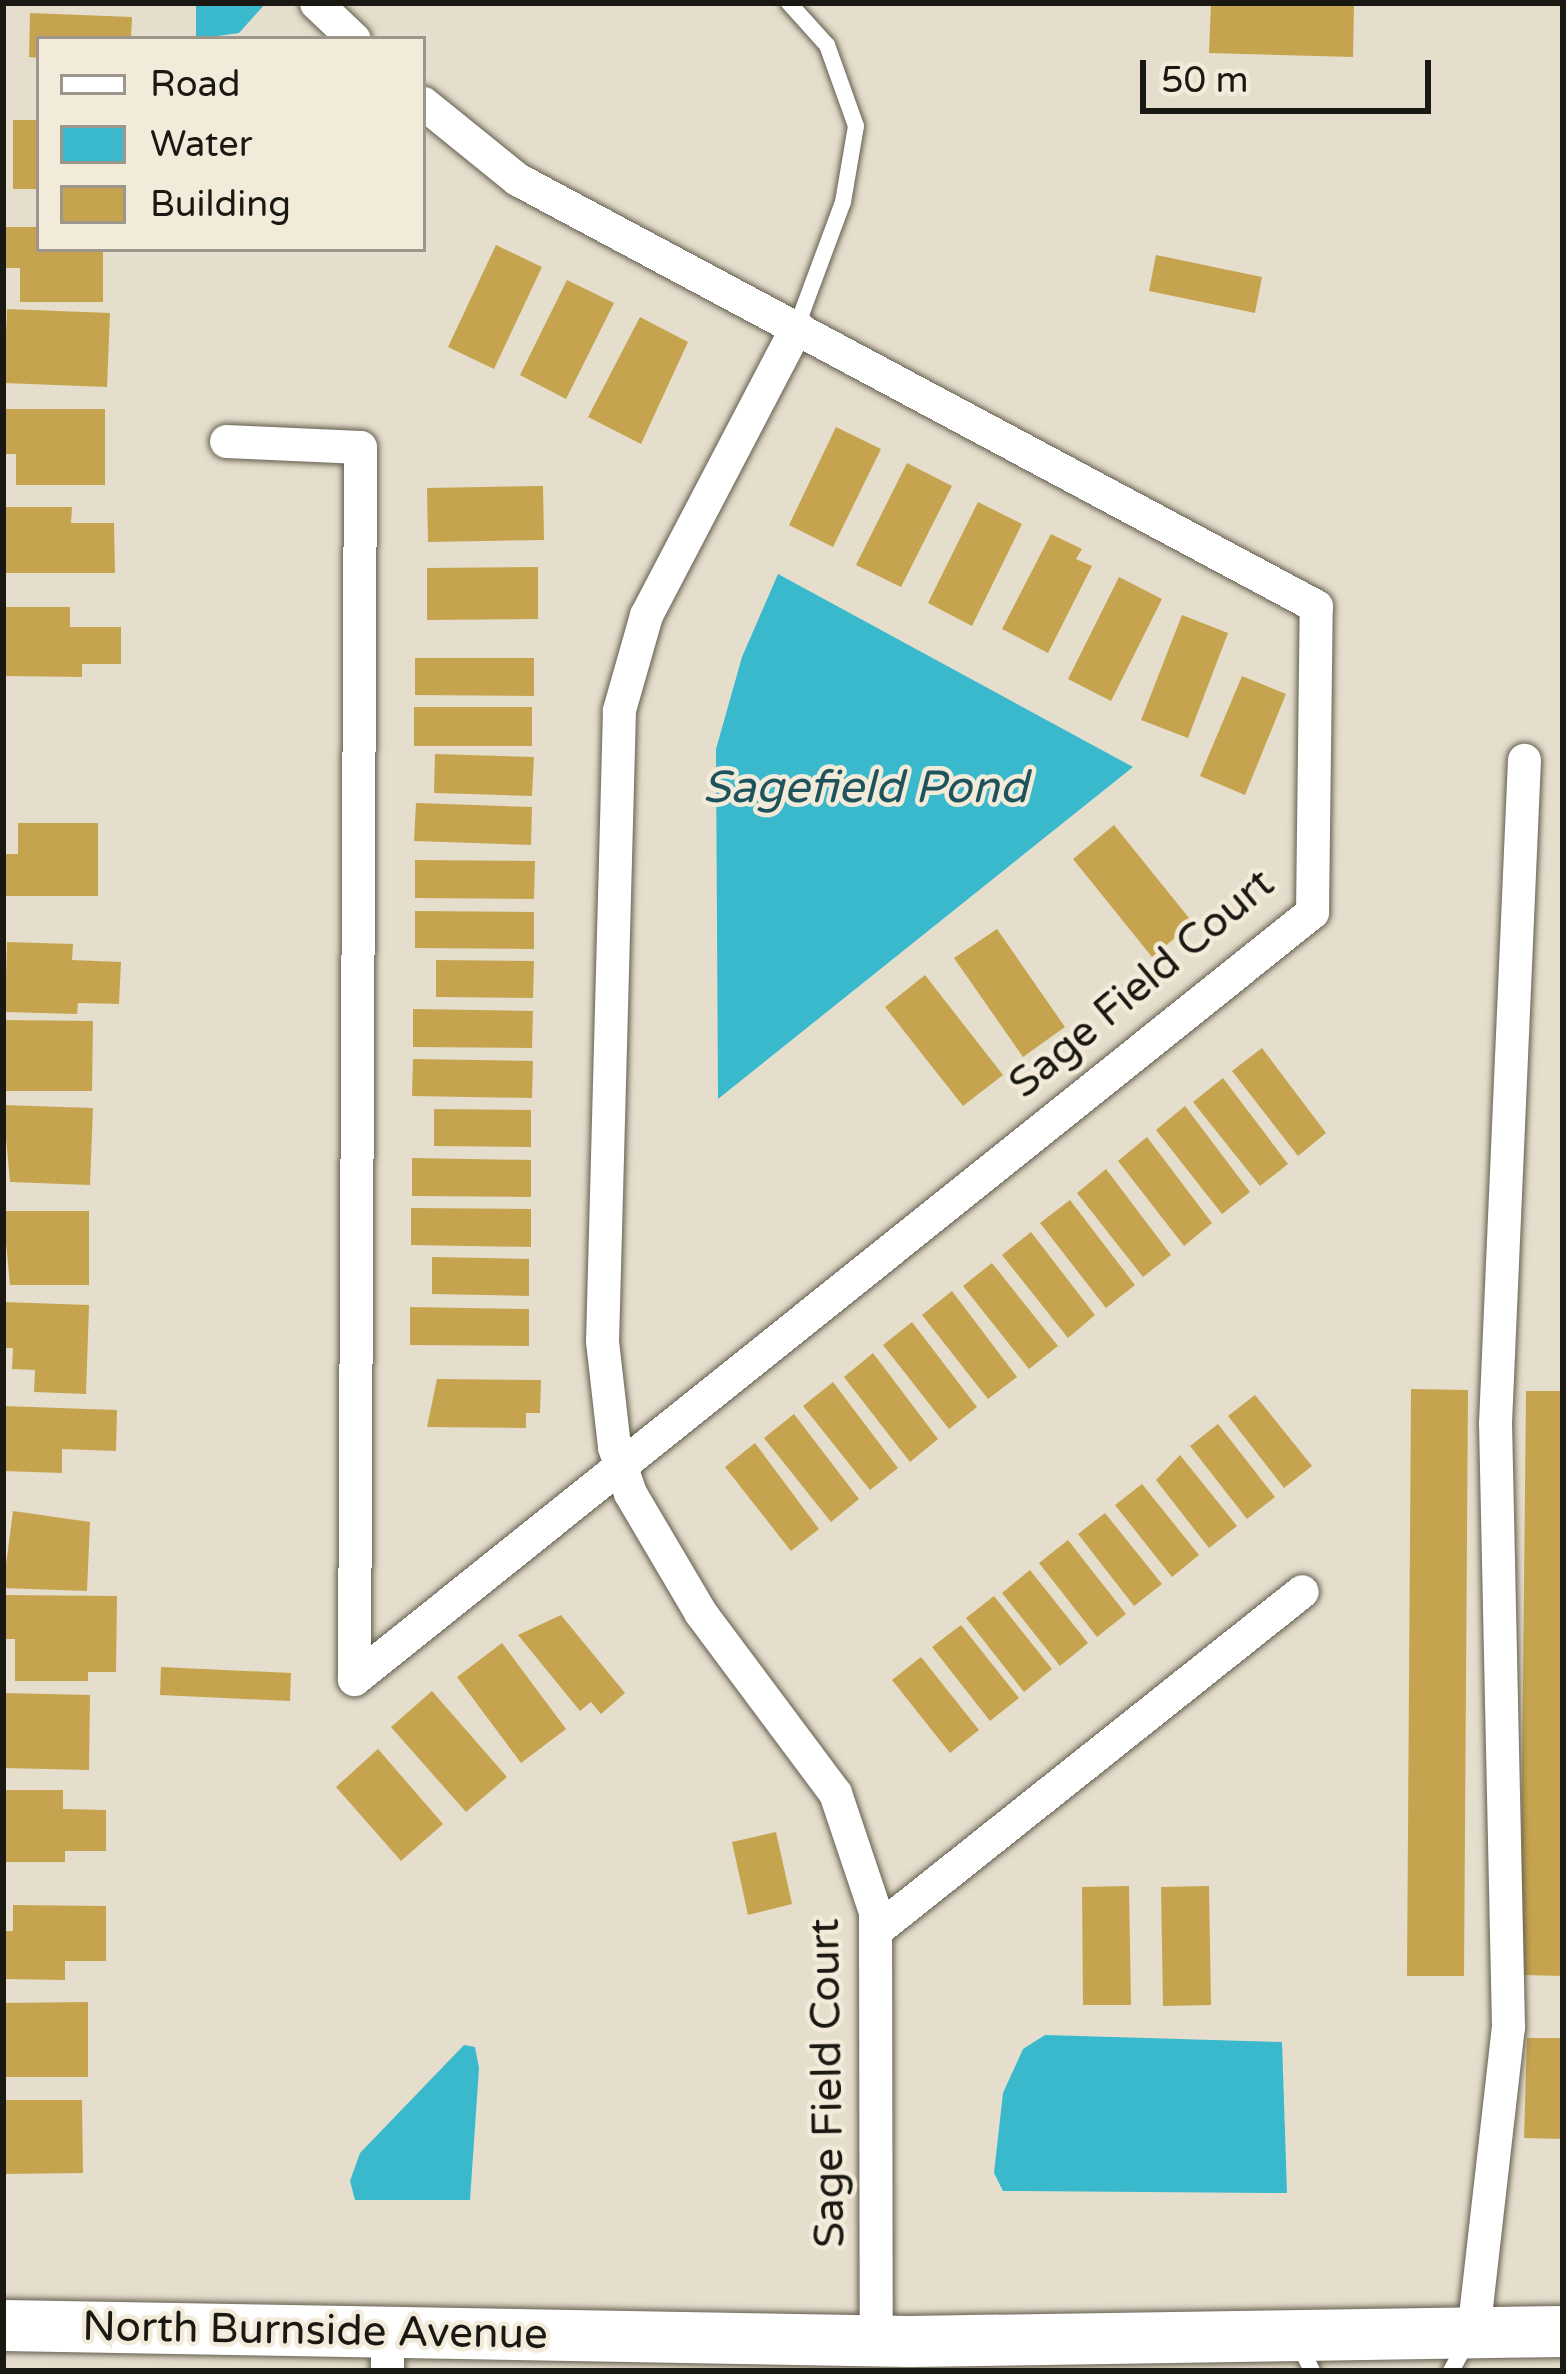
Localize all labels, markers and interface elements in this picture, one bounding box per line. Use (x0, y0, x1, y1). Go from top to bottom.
legend (36, 36, 426, 252)
scale bar (1146, 36, 1437, 110)
text: 50 m (1161, 59, 1249, 102)
text: Road (150, 63, 240, 106)
text: Water (150, 123, 252, 166)
text: Building (150, 183, 291, 226)
water label: Sagefield Pond (702, 762, 1028, 816)
street label: Sage Field Court (1000, 859, 1284, 1109)
street label: Sage Field Court (800, 1918, 856, 2248)
street label: North Burnside Avenue (82, 2302, 548, 2360)

